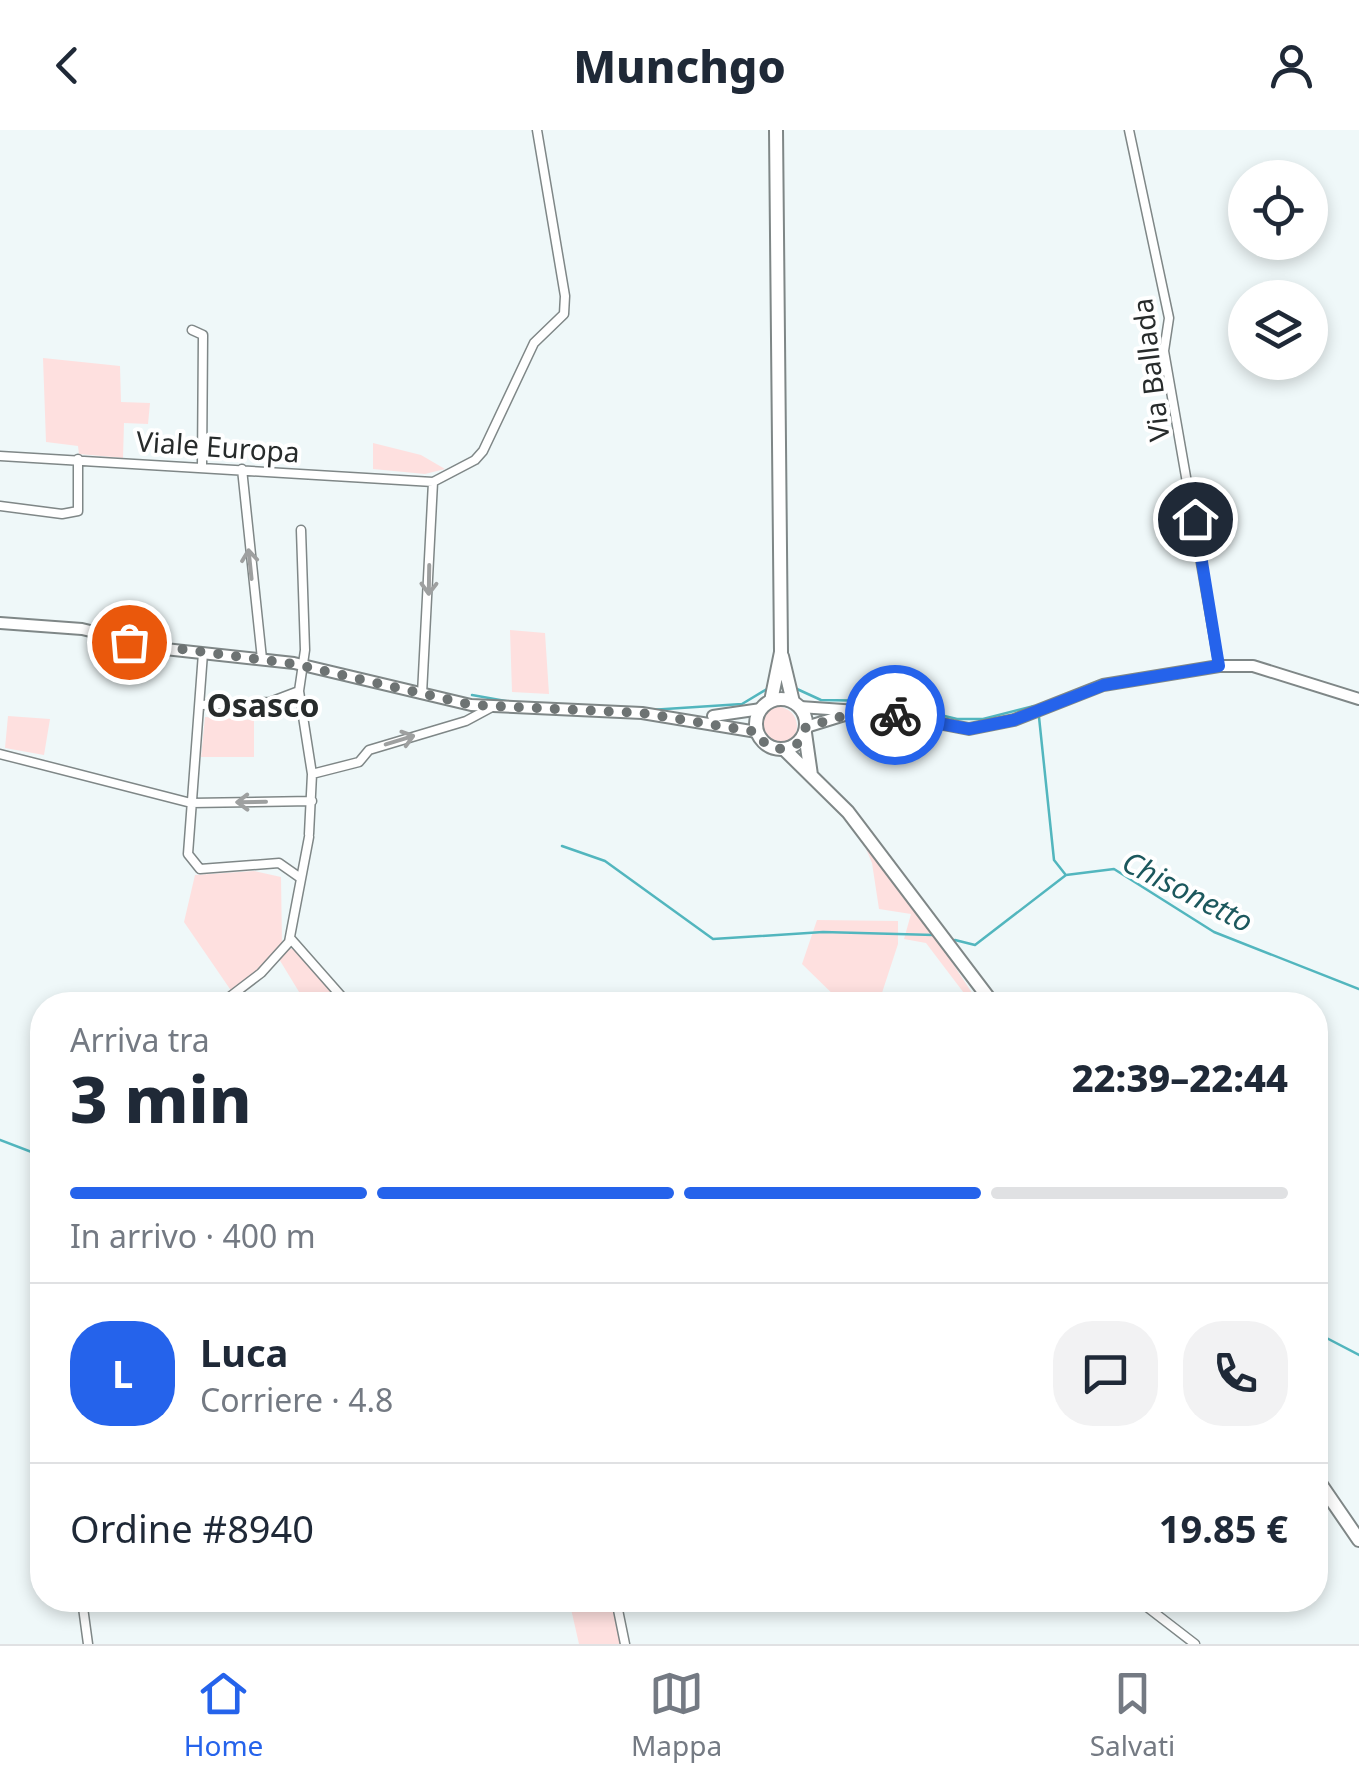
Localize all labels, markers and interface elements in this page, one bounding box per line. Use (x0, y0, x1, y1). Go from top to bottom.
text: Munchgo (573, 35, 786, 96)
icon: back (40, 38, 95, 93)
icon: person (1264, 38, 1319, 93)
map controls (1228, 160, 1328, 380)
button: locate (1228, 160, 1328, 260)
button: layers (1228, 280, 1328, 380)
street label: Via Ballada (1122, 296, 1178, 444)
street label: Viale Europa (135, 421, 301, 471)
pin (1153, 477, 1238, 562)
icon: home (1168, 492, 1223, 547)
one-way arrow (241, 549, 260, 581)
one-way arrow (420, 563, 439, 595)
pin (87, 600, 172, 685)
icon: bag (102, 615, 157, 670)
courier (845, 665, 945, 765)
district label: Osasco (206, 683, 320, 726)
icon: bike (868, 688, 923, 743)
one-way arrow (384, 730, 415, 748)
one-way arrow (236, 792, 268, 812)
water label: Chisonetto (1116, 841, 1260, 941)
text: Arriva tra (70, 1018, 210, 1061)
text: 22:39–22:44 (1072, 1051, 1288, 1103)
text: 3 min (70, 1054, 252, 1142)
text: In arrivo · 400 m (70, 1214, 316, 1257)
button: chat (1053, 1321, 1158, 1426)
button: phone (1183, 1321, 1288, 1426)
text: Luca (200, 1326, 288, 1378)
text: L (112, 1347, 133, 1399)
text: Corriere · 4.8 (200, 1378, 393, 1421)
text: Ordine #8940 (70, 1502, 314, 1554)
text: 19.85 € (1159, 1502, 1288, 1554)
tab: Home (184, 1666, 263, 1764)
tab: Mappa (631, 1666, 722, 1764)
tab: Salvati (1090, 1666, 1175, 1764)

